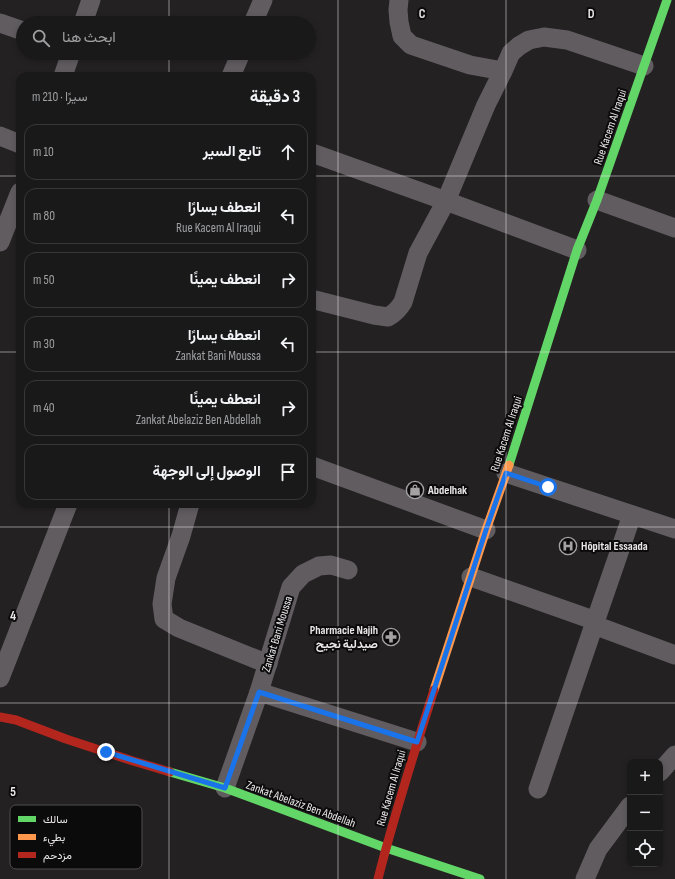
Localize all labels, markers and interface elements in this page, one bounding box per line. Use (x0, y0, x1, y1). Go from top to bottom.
text: C (419, 6, 426, 22)
text: D (588, 6, 595, 22)
search box (16, 16, 316, 60)
icon: search (30, 27, 52, 49)
text: ابحث هنا (62, 28, 116, 47)
text: 3 دقيقة (250, 87, 300, 107)
street label: Rue Kacem Al Iraqui (591, 88, 630, 167)
text: سيرًا · 210 m (32, 89, 87, 105)
icon: ahead (277, 141, 299, 163)
text: تابع السير (203, 142, 261, 161)
text: 10 m (33, 144, 54, 160)
text: انعطف يسارًا (188, 198, 261, 217)
icon: left (277, 205, 299, 227)
text: 80 m (33, 208, 55, 224)
text: Rue Kacem Al Iraqui (176, 220, 261, 236)
icon: right (277, 269, 299, 291)
text: انعطف يمينًا (190, 270, 261, 289)
text: 50 m (33, 272, 54, 288)
text: انعطف يسارًا (188, 326, 261, 345)
icon: left (277, 333, 299, 355)
text: 30 m (33, 336, 55, 352)
text: Zankat Bani Moussa (176, 348, 261, 364)
text: انعطف يمينًا (190, 390, 261, 409)
street label: Rue Kacem Al Iraqui (487, 395, 526, 474)
icon: right (277, 397, 299, 419)
text: 40 m (33, 400, 55, 416)
text: Zankat Abelaziz Ben Abdellah (136, 412, 261, 428)
icon: arrive (277, 461, 299, 483)
text: الوصول إلى الوجهة (153, 462, 261, 481)
route start (539, 478, 557, 496)
shop icon: Abdelhak (405, 480, 425, 500)
place label: Abdelhak (427, 483, 467, 498)
hospital icon: Hôpital Essaada (558, 536, 578, 556)
place label: Hôpital Essaada (581, 539, 648, 554)
street label: Zankat Bani Moussa (259, 594, 296, 674)
text: 4 (10, 608, 16, 624)
place label: Pharmacie Najih صيدلية نجيح (310, 623, 378, 652)
pharmacy icon: Pharmacie Najih صيدلية نجيح (381, 627, 401, 647)
route end (97, 743, 115, 761)
street label: Rue Kacem Al Iraqui (373, 748, 410, 828)
map controls (627, 759, 663, 867)
button: + (627, 759, 663, 795)
street label: Zankat Abelaziz Ben Abdellah (244, 778, 358, 831)
text: 5 (10, 784, 16, 800)
button: − (627, 795, 663, 831)
legend (10, 805, 142, 869)
text: سالك (43, 813, 68, 826)
text: بطيء (43, 831, 65, 847)
button: locate (627, 831, 663, 867)
text: مزدحم (43, 849, 72, 863)

